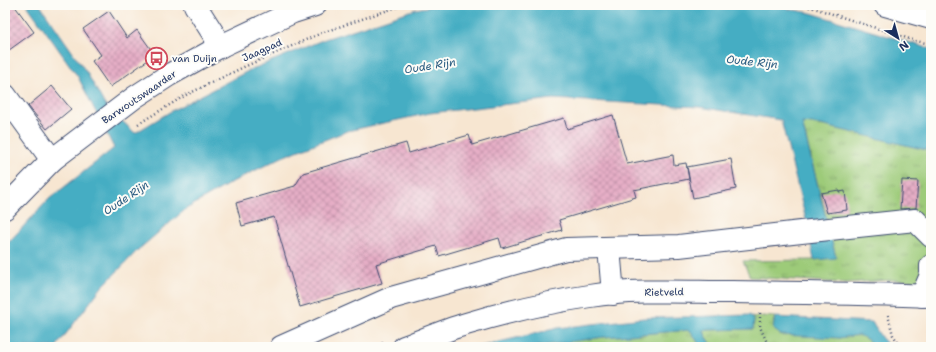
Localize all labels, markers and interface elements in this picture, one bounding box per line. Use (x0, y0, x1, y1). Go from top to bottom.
north arrow (878, 18, 918, 58)
street label: Jaagpad (240, 35, 285, 65)
text: N (895, 37, 912, 54)
bus stop icon: van Duijn (143, 45, 169, 71)
place label: van Duijn (172, 52, 217, 65)
water label: Oude Rijn (726, 52, 779, 72)
water label: Oude Rijn (403, 55, 457, 77)
street label: Barwoutswaarder (99, 67, 179, 127)
water label: Oude Rijn (100, 177, 152, 219)
street label: Rietveld (644, 285, 684, 299)

